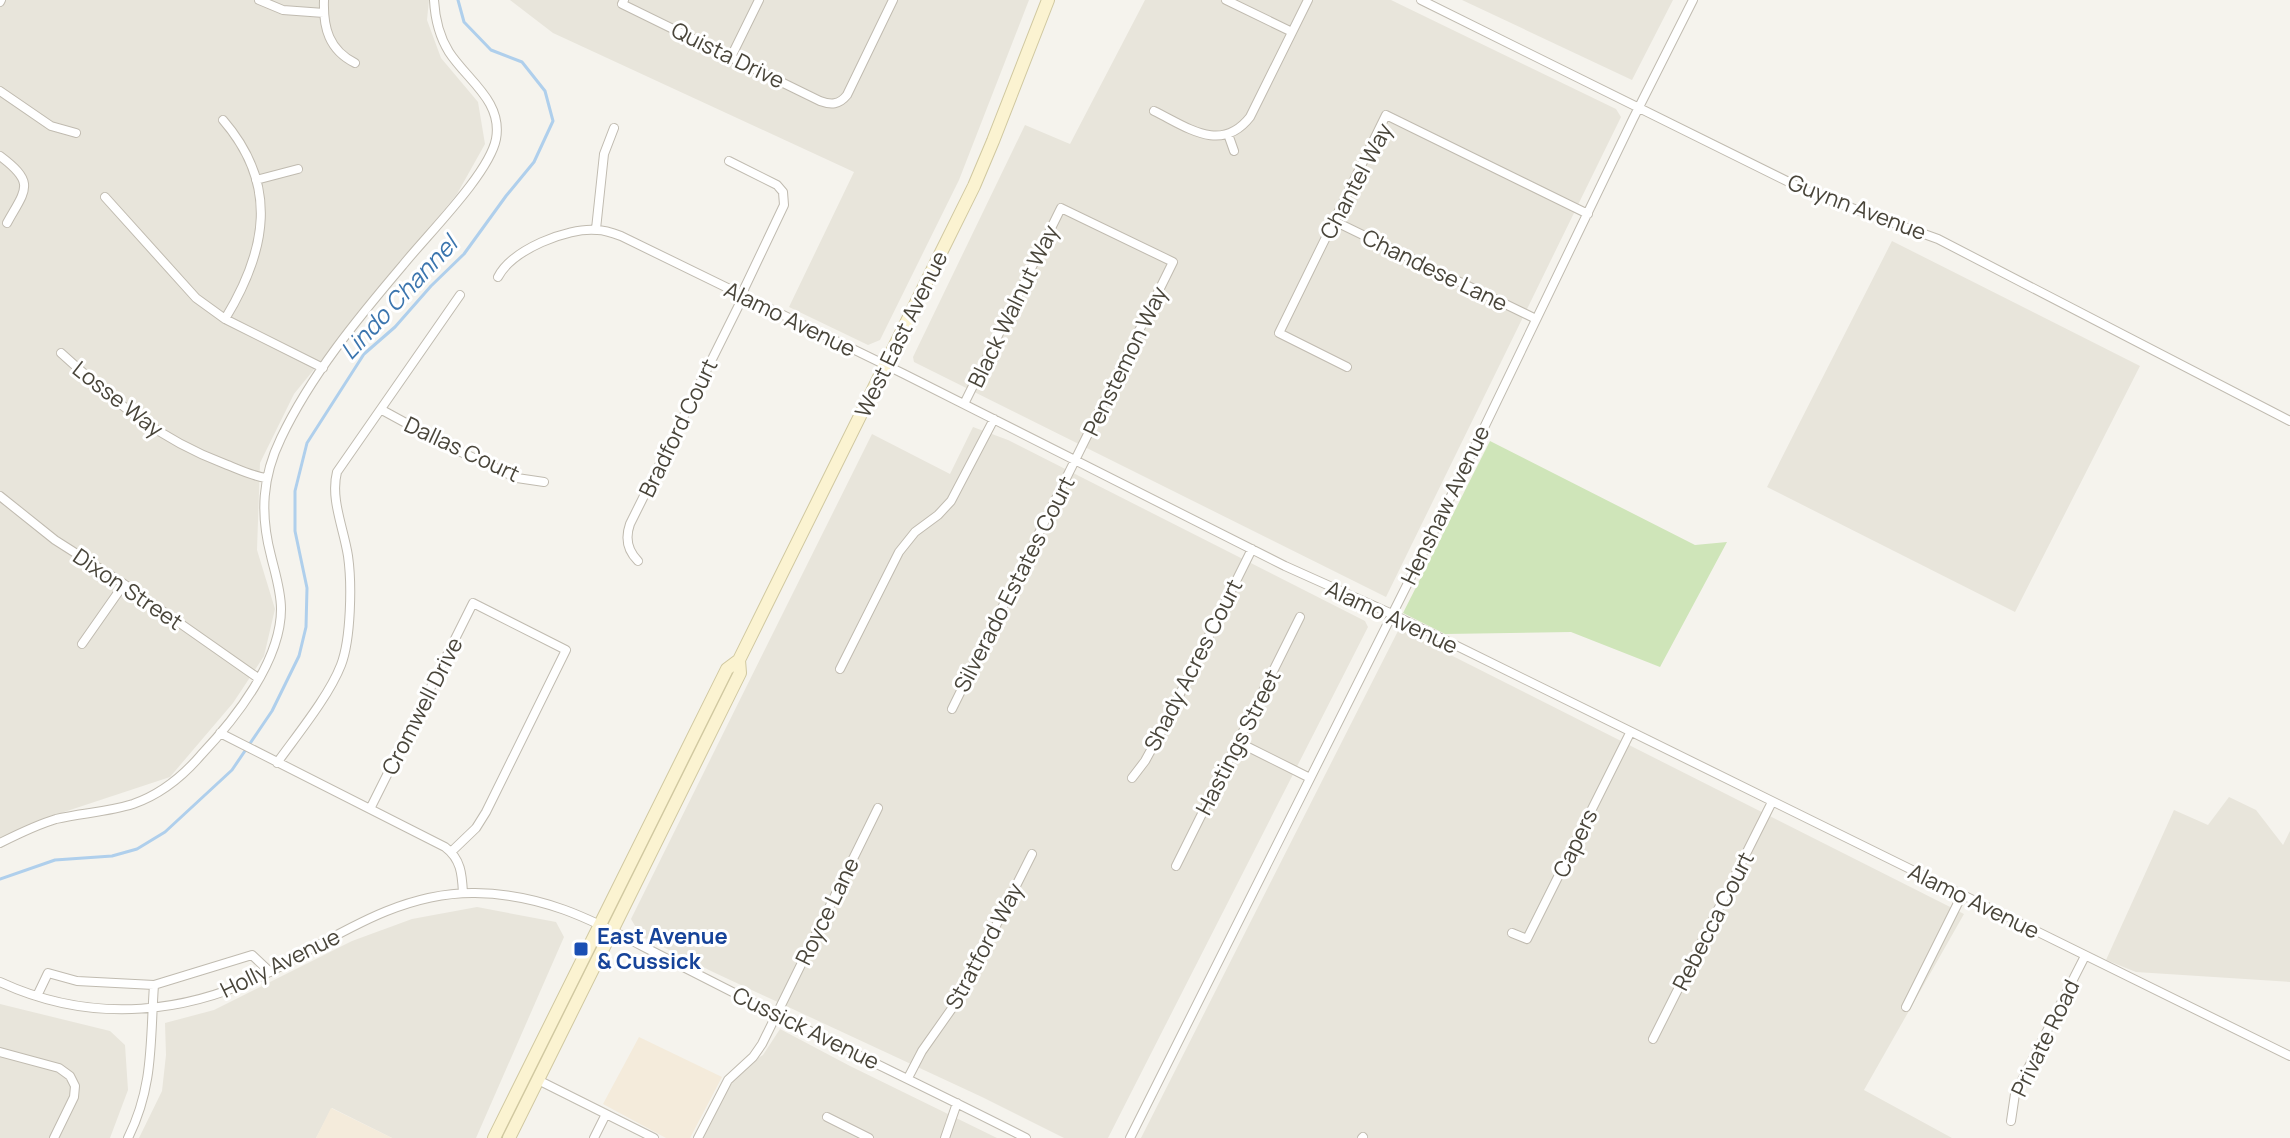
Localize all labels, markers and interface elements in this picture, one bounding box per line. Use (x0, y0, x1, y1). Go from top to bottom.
street label: Quista Drive (666, 15, 790, 95)
street label: Chantel Way (1313, 117, 1399, 244)
street label: Guynn Avenue (1783, 167, 1931, 247)
street label: Black Walnut Way (961, 219, 1066, 392)
street label: Chandese Lane (1357, 222, 1513, 318)
water label: Lindo Channel (332, 225, 466, 366)
street label: West East Avenue (848, 246, 954, 422)
street label: Alamo Avenue (719, 274, 861, 364)
street label: Penstemon Way (1076, 281, 1174, 441)
street label: Losse Way (67, 354, 170, 444)
street label: Bradford Court (632, 354, 725, 502)
street label: Dallas Court (399, 409, 525, 489)
street label: Henshaw Avenue (1393, 420, 1497, 590)
street label: Silverado Estates Court (947, 471, 1082, 697)
street label: Dixon Street (67, 541, 189, 637)
street label: Alamo Avenue (1321, 573, 1463, 661)
street label: Shady Acres Court (1137, 574, 1249, 756)
street label: Cromwell Drive (374, 632, 470, 780)
street label: Hastings Street (1188, 664, 1288, 820)
street label: Capers (1546, 804, 1604, 882)
street label: Rebecca Court (1665, 846, 1761, 995)
street label: Royce Lane (788, 852, 866, 970)
street label: Alamo Avenue (1903, 856, 2045, 946)
street label: Stratford Way (938, 877, 1030, 1014)
street label: Holly Avenue (215, 921, 345, 1005)
place label: East Avenue & Cussick (597, 921, 728, 976)
marker: East Avenue & Cussick (572, 940, 590, 958)
street label: Private Road (2004, 974, 2086, 1102)
street label: Cussick Avenue (728, 979, 885, 1077)

